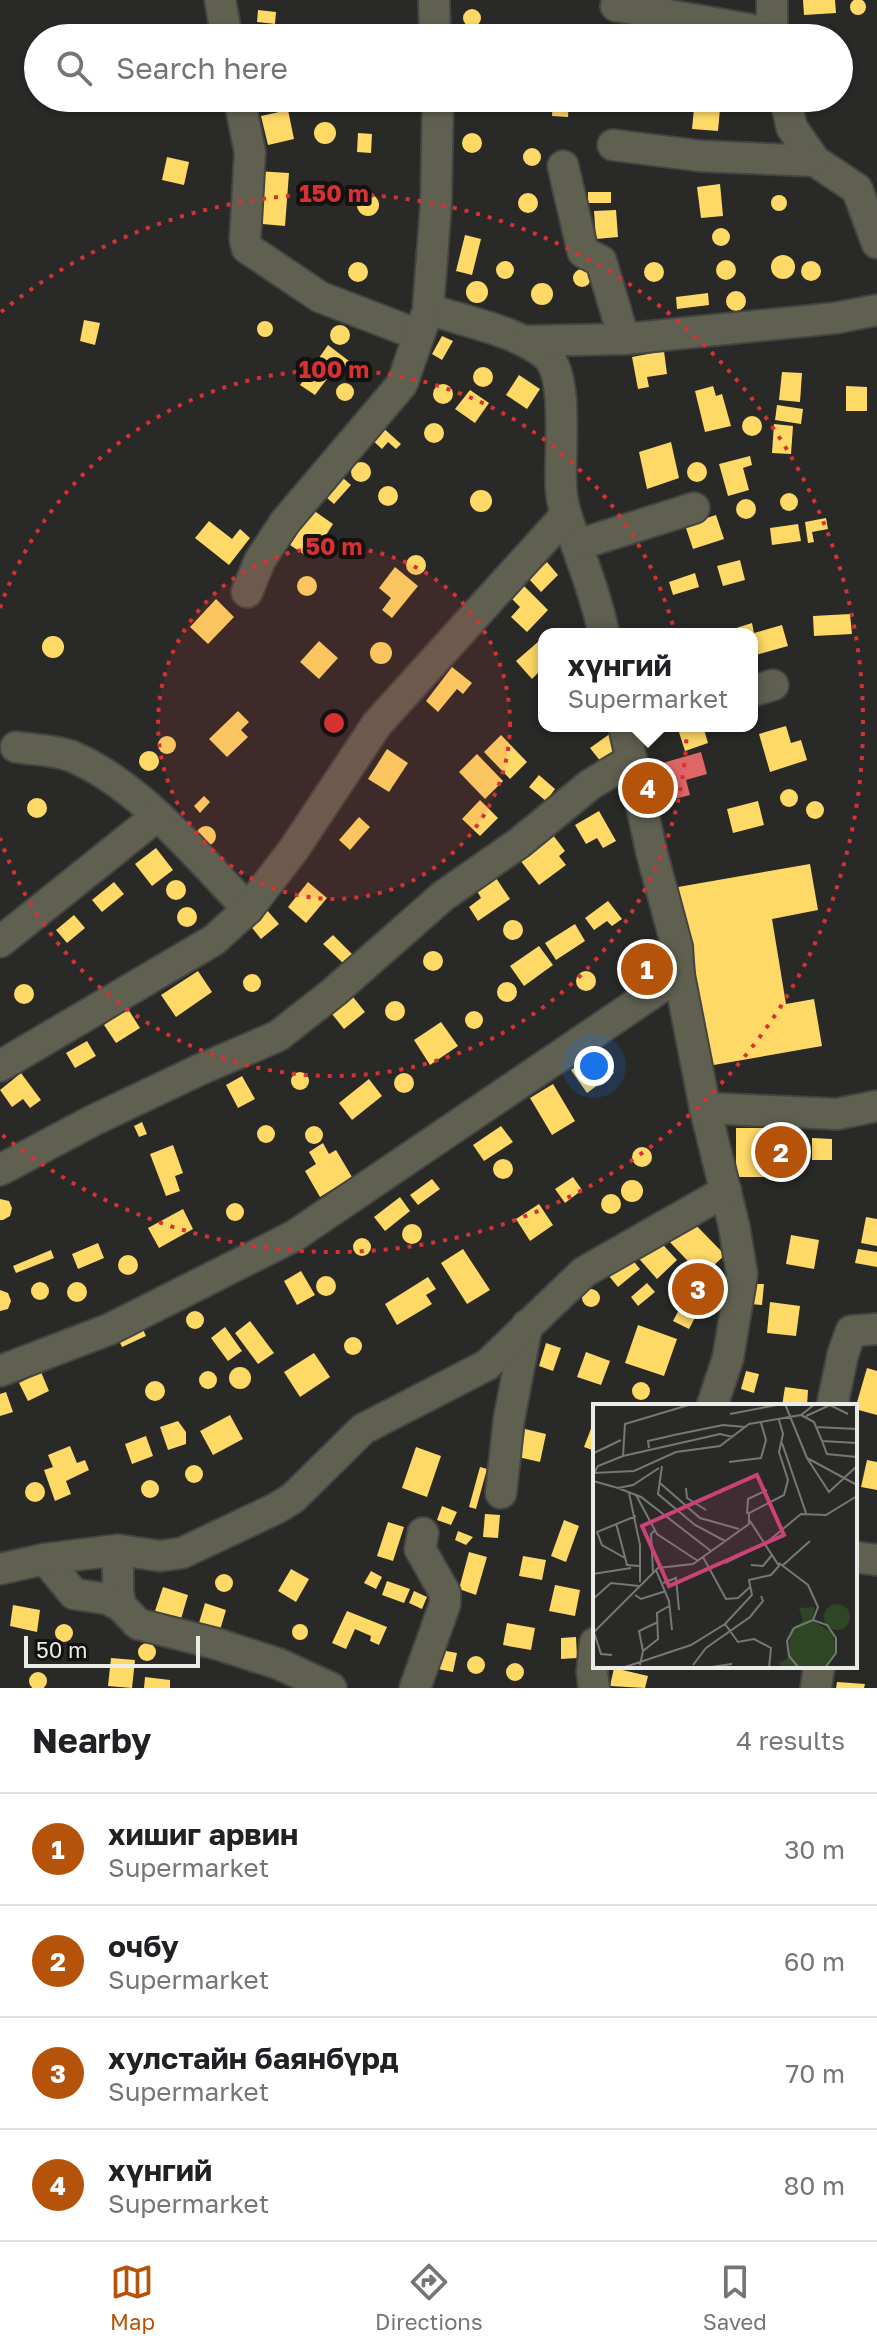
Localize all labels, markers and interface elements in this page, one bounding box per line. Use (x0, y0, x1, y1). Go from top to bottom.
search box (24, 24, 853, 112)
icon: search (52, 46, 96, 90)
text: Search here (116, 50, 288, 86)
text: 150 m (299, 178, 369, 207)
text: 100 m (299, 354, 369, 383)
text: 50 m (305, 531, 363, 560)
popup (538, 628, 758, 732)
text: хүнгий (567, 647, 672, 683)
text: Supermarket (567, 683, 729, 714)
centre of rings (320, 709, 348, 737)
pin: 4 (622, 758, 674, 818)
pin: 1 (621, 939, 673, 999)
your location (574, 1046, 614, 1086)
pin: 2 (755, 1122, 807, 1182)
pin: 3 (672, 1259, 724, 1319)
inset map (593, 1404, 857, 1668)
scale bar (24, 1632, 200, 1668)
text: 50 m (36, 1636, 87, 1663)
text: Nearby (32, 1720, 152, 1760)
text: 4 results (736, 1725, 845, 1756)
text: хишиг арвин (108, 1816, 298, 1852)
text: 1 (51, 1834, 65, 1865)
text: 30 m (784, 1834, 845, 1865)
text: Supermarket (108, 1852, 269, 1883)
text: очбу (108, 1928, 179, 1964)
text: 2 (50, 1946, 66, 1977)
text: 60 m (784, 1946, 845, 1977)
text: Supermarket (108, 1964, 269, 1995)
text: хулстайн баянбүрд (108, 2040, 399, 2076)
text: 3 (50, 2058, 66, 2089)
text: 70 m (786, 2058, 845, 2089)
text: Supermarket (108, 2076, 269, 2107)
text: хүнгий (108, 2152, 212, 2188)
text: 4 (50, 2170, 66, 2201)
text: 80 m (784, 2170, 845, 2201)
text: Supermarket (108, 2188, 269, 2219)
tab: Map (110, 2260, 155, 2335)
tab: Directions (375, 2260, 483, 2335)
tab: Saved (703, 2260, 767, 2335)

